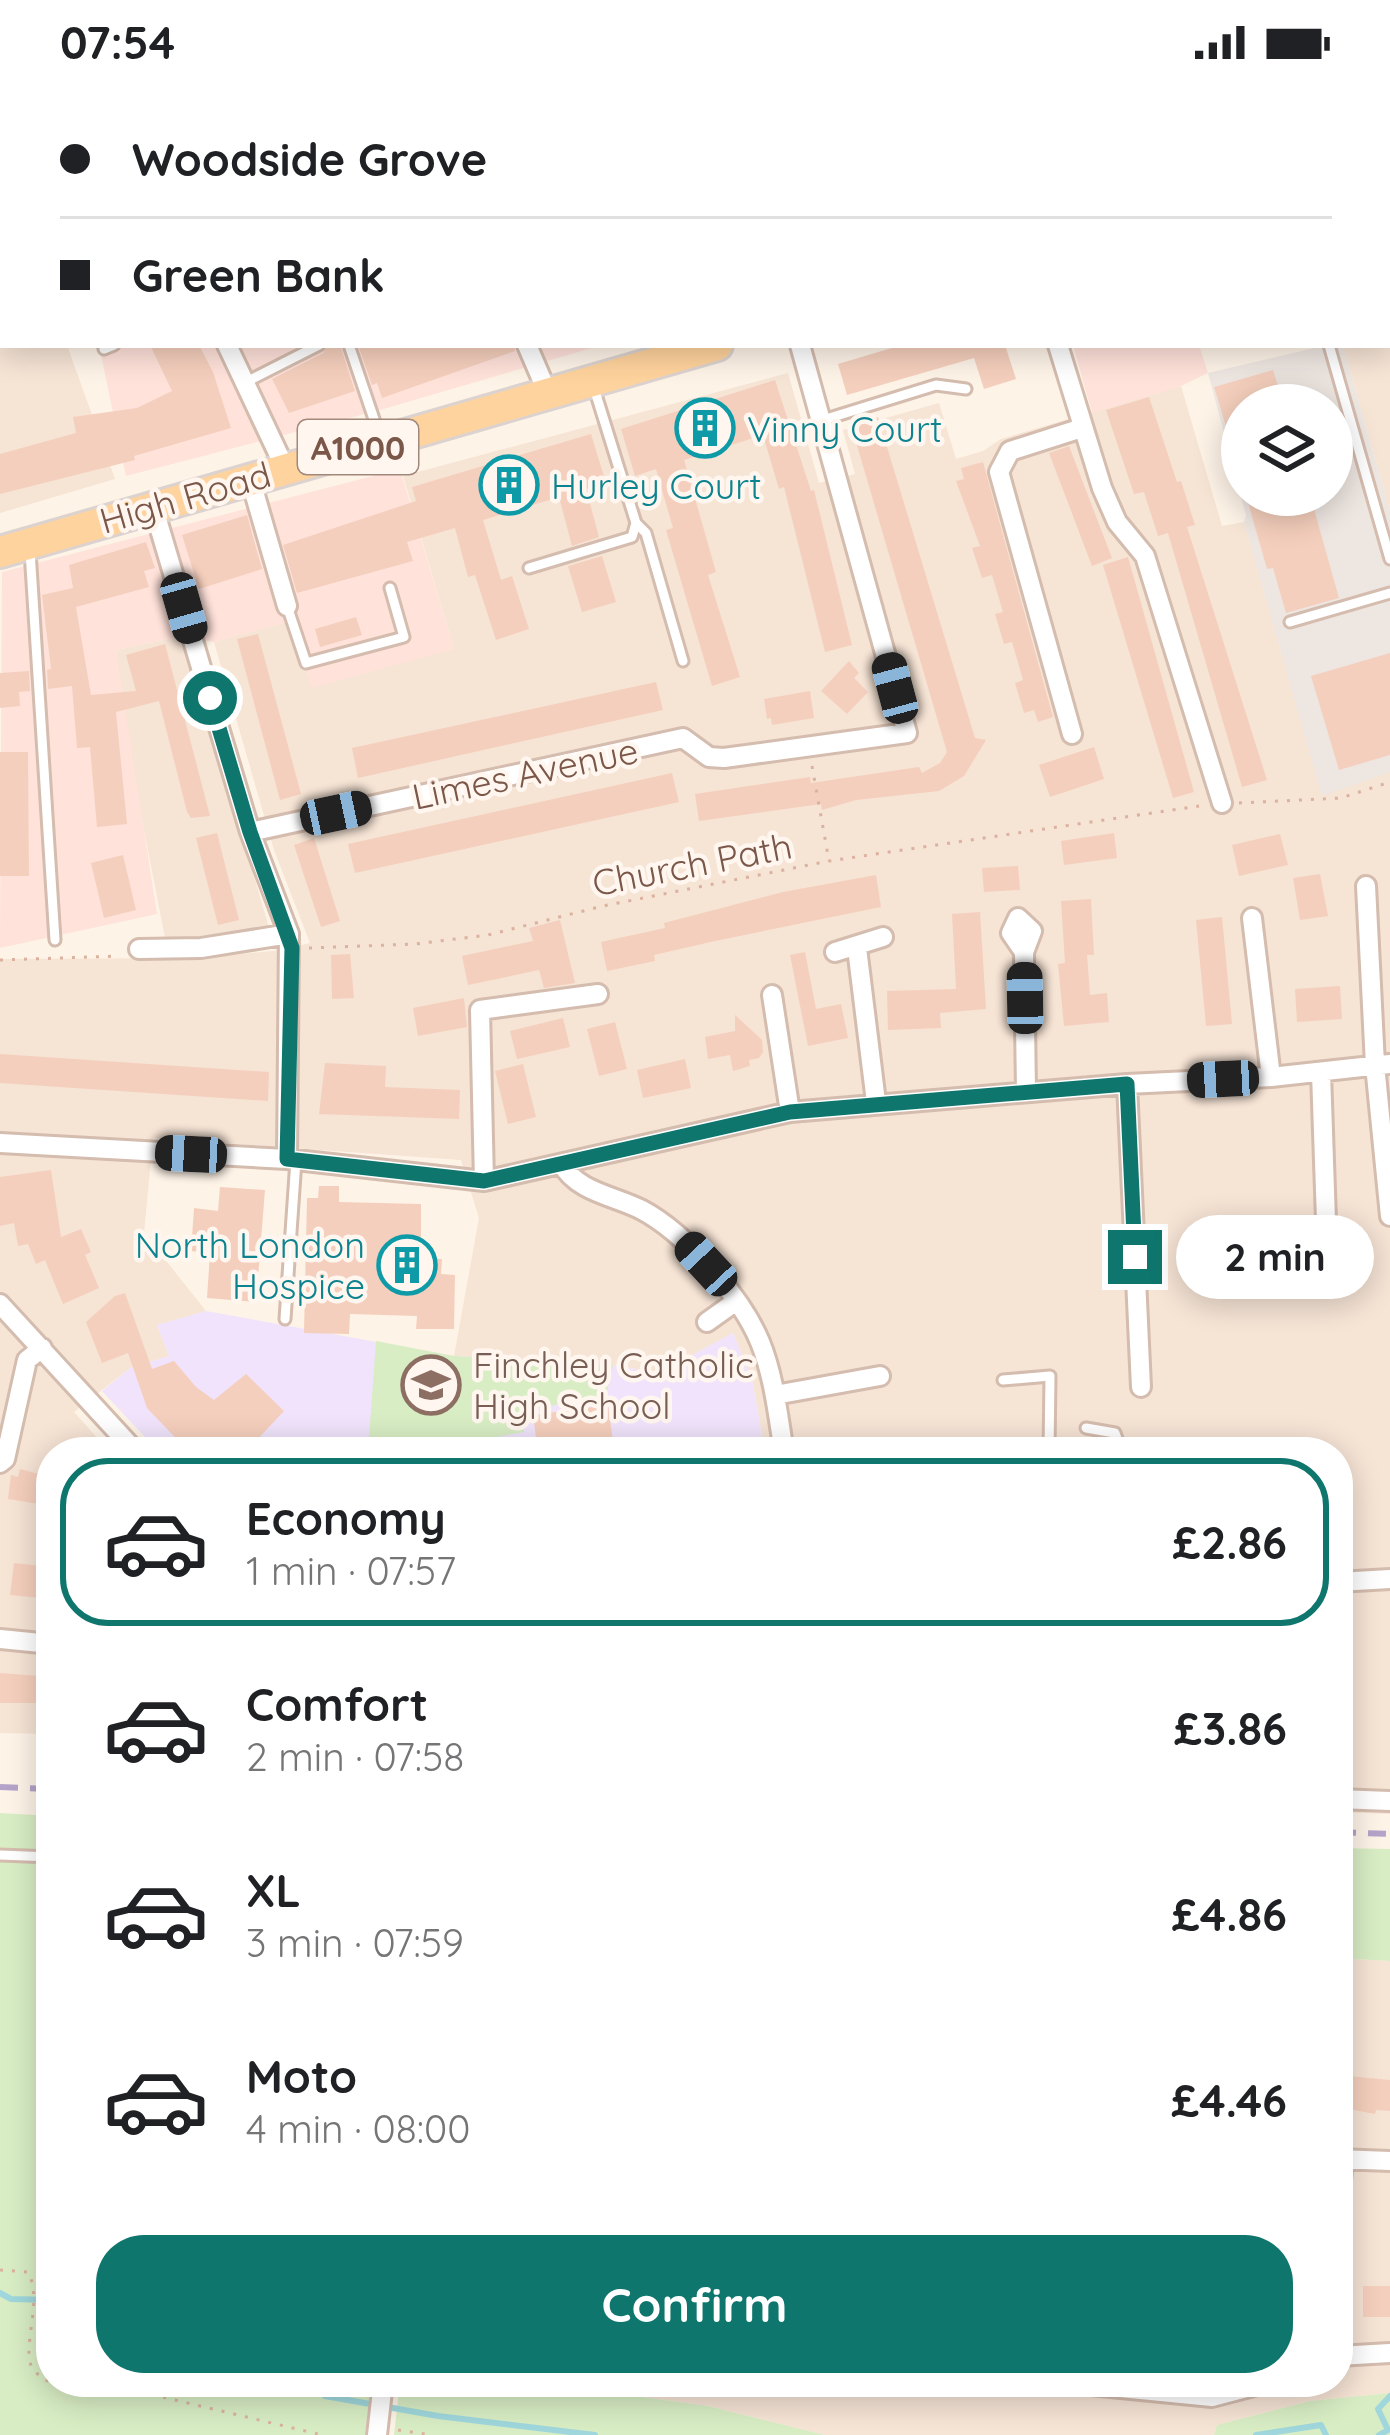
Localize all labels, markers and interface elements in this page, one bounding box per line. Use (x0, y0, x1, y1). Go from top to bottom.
text: 07:54 (60, 14, 175, 70)
text: Woodside Grove (132, 131, 487, 187)
text: Green Bank (132, 247, 385, 303)
map controls (1221, 384, 1353, 516)
button: layers (1221, 384, 1353, 516)
building icon: Vinny Court (674, 397, 736, 459)
place label: Vinny Court (747, 406, 942, 451)
road number: A1000 (298, 420, 418, 474)
street label: High Road (94, 451, 276, 543)
building icon: Hurley Court (478, 454, 540, 516)
place label: Hurley Court (551, 463, 761, 508)
car (157, 568, 211, 648)
car (868, 649, 922, 727)
route start (183, 671, 237, 725)
street label: Limes Avenue (408, 727, 642, 819)
car (297, 788, 375, 838)
street label: Church Path (588, 823, 796, 905)
car (1006, 962, 1044, 1034)
car (1186, 1059, 1260, 1099)
car (154, 1134, 228, 1174)
callout: 2 min (1177, 1215, 1375, 1299)
place label: North London Hospice (135, 1222, 365, 1308)
car (668, 1225, 744, 1303)
route end (1108, 1230, 1162, 1284)
text: 2 min (1224, 1232, 1326, 1281)
building icon: North London Hospice (376, 1234, 438, 1296)
place label: Finchley Catholic High School (473, 1342, 754, 1428)
school or university icon: Finchley Catholic High School (400, 1354, 462, 1416)
icon: car (102, 1488, 210, 1596)
text: Economy (246, 1490, 446, 1546)
text: £2.86 (1173, 1514, 1287, 1570)
text: 1 min · 07:57 (246, 1546, 456, 1595)
icon: car (102, 1674, 210, 1782)
text: Comfort (246, 1676, 428, 1732)
text: £3.86 (1174, 1700, 1287, 1756)
text: 2 min · 07:58 (246, 1732, 464, 1781)
icon: car (102, 1860, 210, 1968)
text: XL (246, 1862, 301, 1918)
text: £4.86 (1172, 1886, 1287, 1942)
text: 3 min · 07:59 (246, 1918, 464, 1967)
icon: car (102, 2046, 210, 2154)
text: Moto (246, 2048, 357, 2104)
text: £4.46 (1171, 2072, 1287, 2128)
text: 4 min · 08:00 (246, 2104, 471, 2153)
button: Confirm (96, 2235, 1293, 2373)

